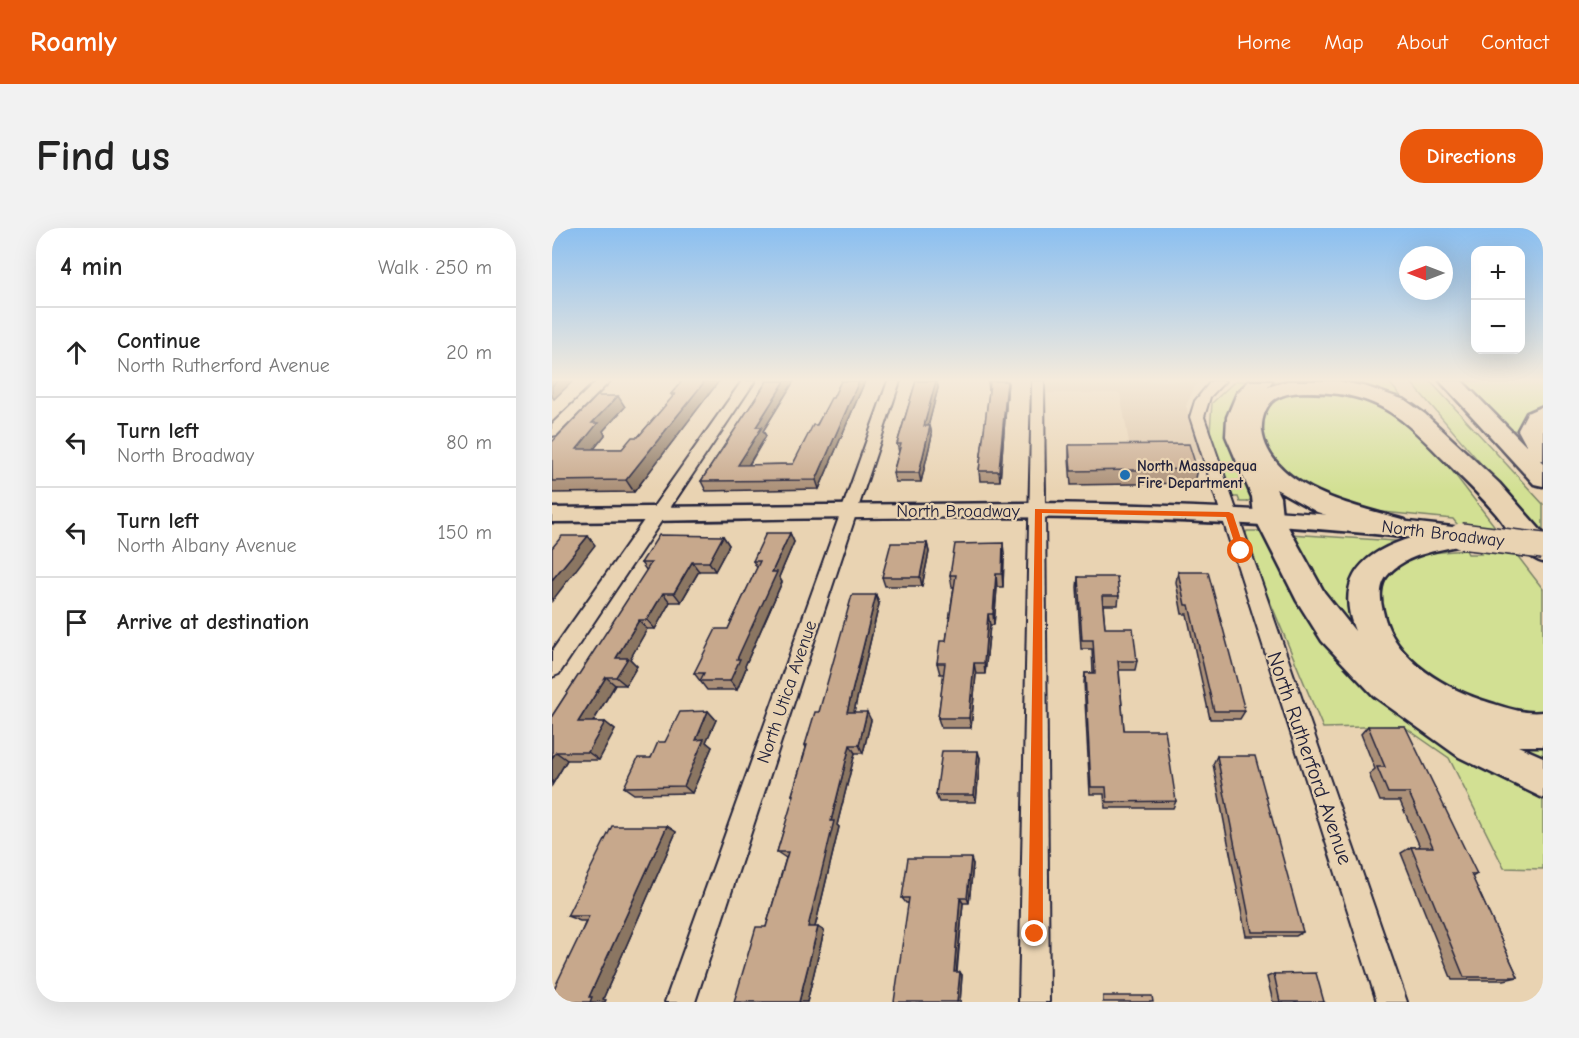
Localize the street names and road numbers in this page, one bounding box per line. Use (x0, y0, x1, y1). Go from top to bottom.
street label: North Broadway (896, 501, 1021, 522)
street label: North Broadway (1380, 516, 1506, 552)
street label: North Utica Avenue (753, 618, 821, 766)
street label: North Rutherford Avenue (1262, 649, 1358, 867)

